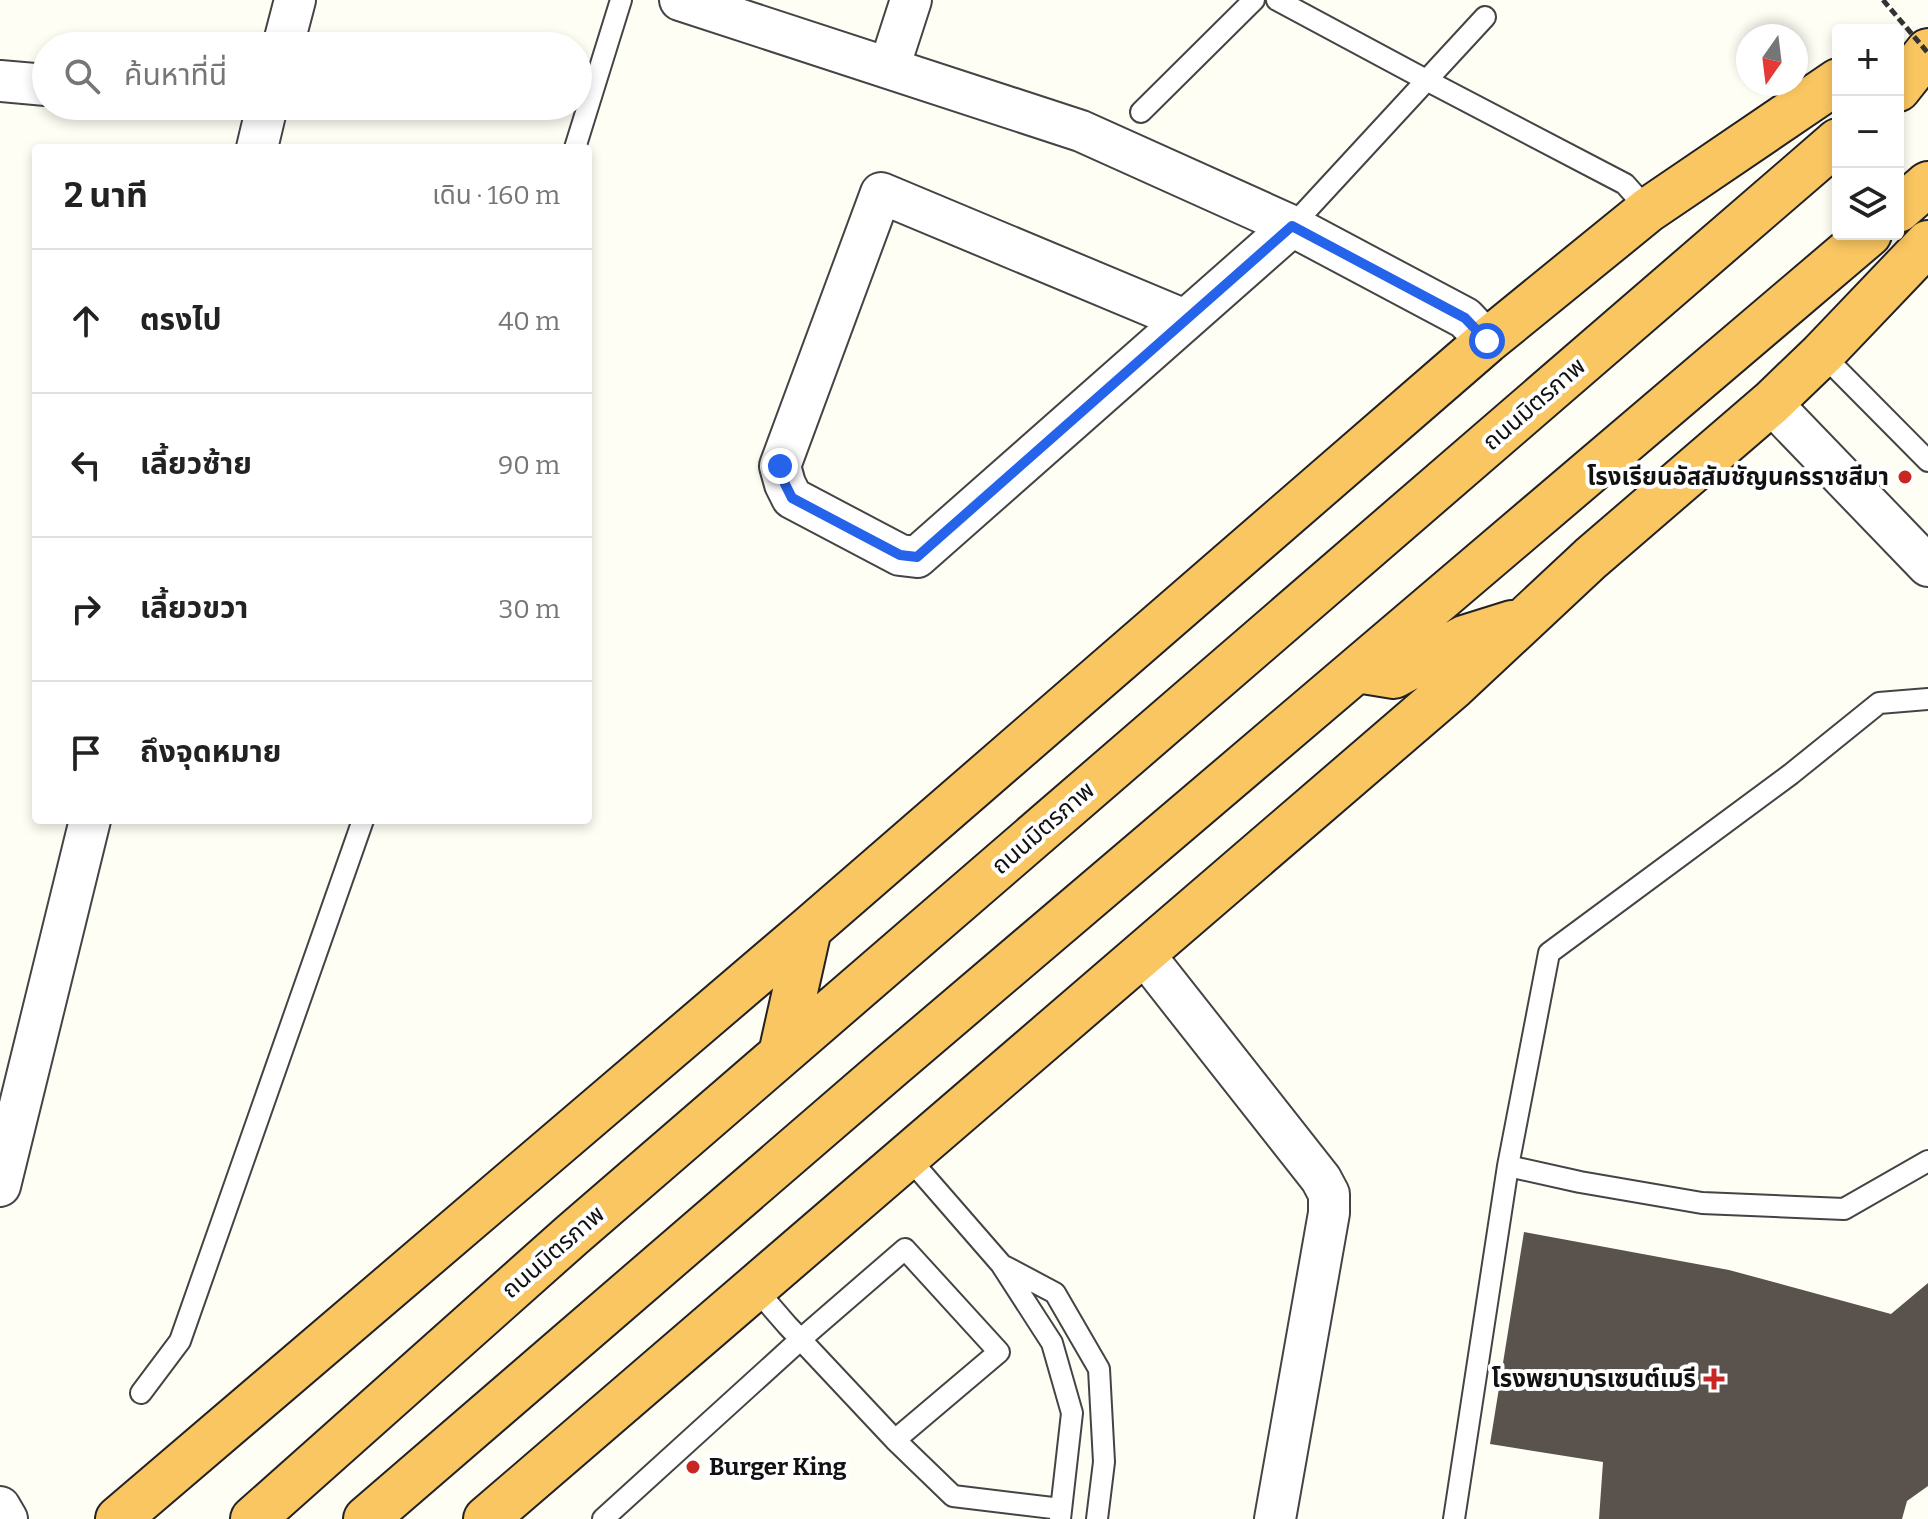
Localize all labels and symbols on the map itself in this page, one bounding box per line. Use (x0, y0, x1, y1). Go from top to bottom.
north arrow (1736, 24, 1808, 96)
route start (1469, 323, 1505, 359)
street label: ถนนมิตรภาพ (1477, 352, 1591, 456)
route end (762, 448, 798, 484)
place label: โรงเรียนอัสสัมชัญนครราชสีมา (1587, 463, 1889, 491)
marker: โรงเรียนอัสสัมชัญนครราชสีมา (1896, 468, 1914, 486)
street label: ถนนมิตรภาพ (986, 776, 1100, 880)
street label: ถนนมิตรภาพ (496, 1200, 610, 1304)
place label: โรงพยาบารเซนต์เมรี (1491, 1365, 1696, 1393)
marker: โรงพยาบารเซนต์เมรี (1703, 1368, 1725, 1390)
place label: Burger King (709, 1453, 847, 1481)
marker: Burger King (684, 1458, 702, 1476)

